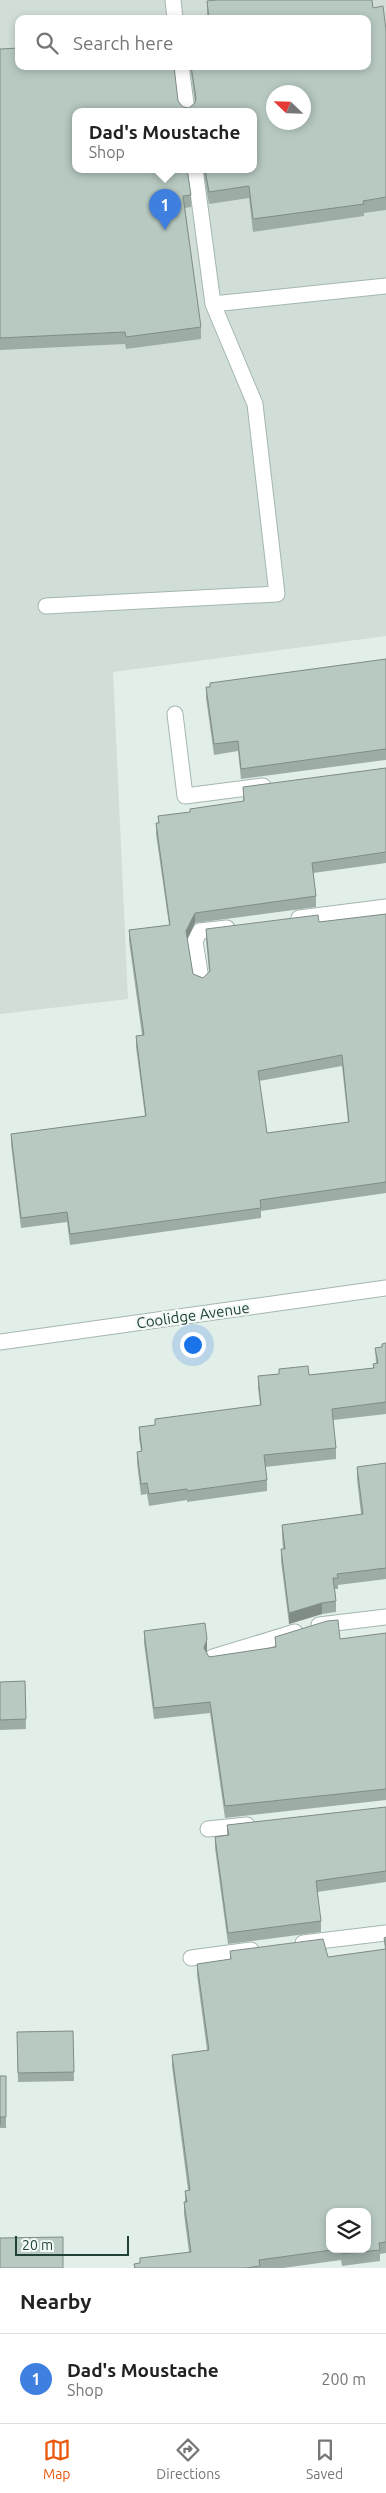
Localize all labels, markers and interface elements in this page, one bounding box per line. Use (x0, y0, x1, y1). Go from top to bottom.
search box (15, 15, 371, 70)
icon: search (33, 29, 61, 57)
text: Search here (73, 32, 173, 54)
north arrow (266, 85, 311, 130)
popup (72, 108, 257, 173)
text: Dad's Moustache (89, 121, 240, 143)
text: Shop (89, 143, 125, 161)
pin: 1 (149, 189, 181, 230)
street label: Coolidge Avenue (135, 1299, 251, 1331)
your location (180, 1332, 206, 1358)
map controls (326, 2208, 371, 2253)
button: layers (326, 2208, 371, 2253)
scale bar (15, 2233, 129, 2256)
text: 20 m (22, 2237, 53, 2253)
text: Nearby (20, 2289, 91, 2313)
text: Dad's Moustache (67, 2359, 219, 2381)
text: 1 (31, 2370, 41, 2388)
text: 200 m (321, 2370, 366, 2388)
text: Shop (67, 2381, 103, 2399)
tab: Map (43, 2436, 71, 2482)
tab: Directions (156, 2436, 220, 2482)
tab: Saved (306, 2436, 343, 2482)

